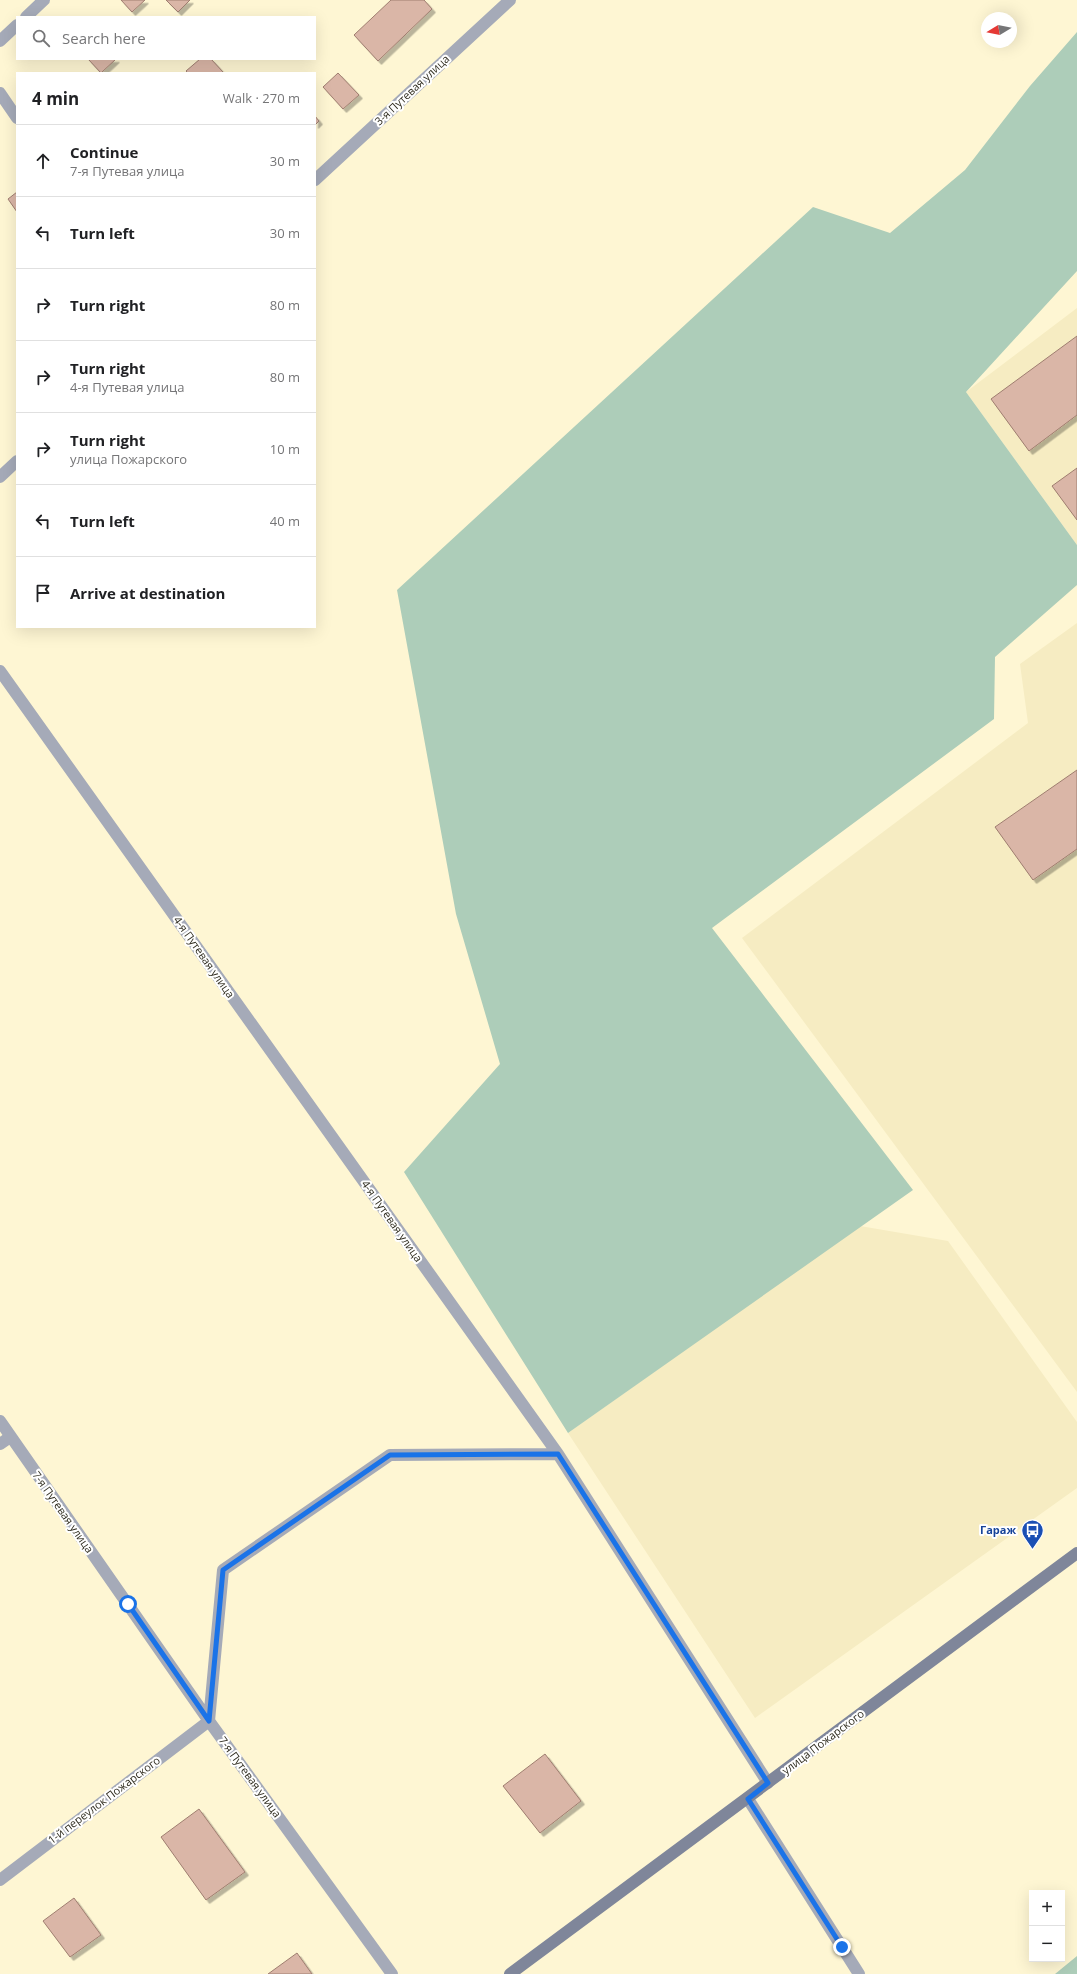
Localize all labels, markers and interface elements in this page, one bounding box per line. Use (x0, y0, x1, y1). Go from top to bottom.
north arrow (981, 12, 1017, 48)
search box (16, 16, 316, 60)
icon: search (30, 27, 52, 49)
text: Search here (62, 28, 146, 48)
street label: 3-я Путевая улица (371, 51, 452, 128)
text: 4 min (32, 87, 79, 110)
text: Walk · 270 m (223, 89, 300, 107)
text: Continue (70, 142, 138, 162)
icon: ahead (32, 150, 54, 172)
text: 30 m (270, 152, 300, 170)
text: 7-я Путевая улица (70, 162, 184, 180)
icon: left (32, 222, 54, 244)
text: Turn left (70, 223, 135, 243)
text: 30 m (270, 224, 300, 242)
icon: right (32, 294, 54, 316)
text: Turn right (70, 295, 145, 315)
text: 80 m (270, 296, 300, 314)
text: Turn right (70, 358, 145, 378)
icon: right (32, 366, 54, 388)
text: 80 m (270, 368, 300, 386)
text: 4-я Путевая улица (70, 378, 184, 396)
text: Turn right (70, 430, 145, 450)
icon: right (32, 438, 54, 460)
text: 10 m (270, 440, 300, 458)
text: улица Пожарского (70, 450, 187, 468)
icon: left (32, 510, 54, 532)
text: Turn left (70, 511, 135, 531)
text: 40 m (270, 512, 300, 530)
icon: arrive (32, 582, 54, 604)
text: Arrive at destination (70, 583, 225, 603)
street label: 4-я Путевая улица (170, 913, 238, 1001)
street label: 4-я Путевая улица (358, 1177, 426, 1265)
street label: 7-я Путевая улица (29, 1468, 97, 1556)
bus stop icon: Гараж (1019, 1517, 1045, 1550)
place label: Гараж (980, 1522, 1016, 1537)
route start (119, 1595, 137, 1613)
street label: улица Пожарского (779, 1706, 867, 1777)
street label: 7-я Путевая улица (216, 1733, 285, 1820)
street label: 1-й переулок Пожарского (44, 1752, 163, 1847)
map controls (1029, 1890, 1065, 1962)
button: + (1029, 1890, 1065, 1926)
button: − (1029, 1926, 1065, 1962)
route end (833, 1938, 851, 1956)

